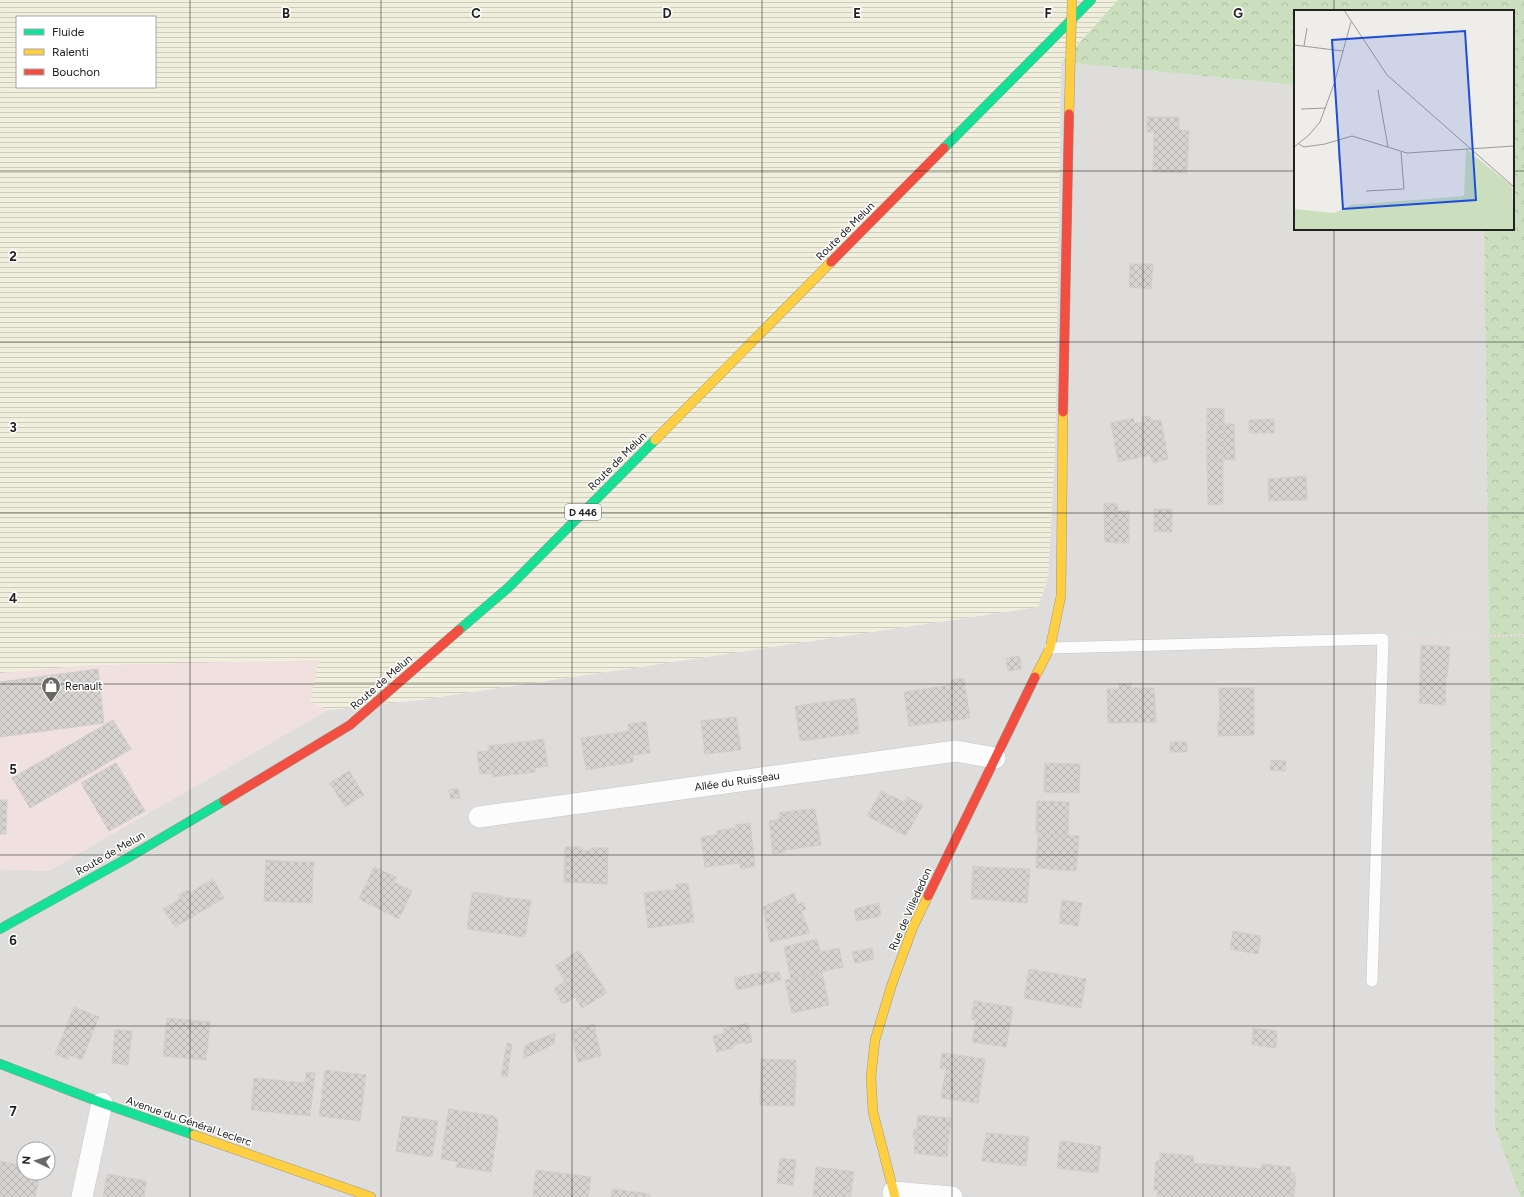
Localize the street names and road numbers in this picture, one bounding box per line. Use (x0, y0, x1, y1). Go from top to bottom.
street label: Route de Melun (813, 199, 877, 263)
street label: Route de Melun (585, 429, 649, 493)
road number: D 446 (565, 504, 601, 520)
street label: Route de Melun (348, 652, 415, 713)
street label: Allée du Ruisseau (694, 769, 781, 794)
street label: Route de Melun (73, 828, 147, 878)
street label: Rue de Villededon (886, 866, 935, 953)
street label: Avenue du Général Leclerc (124, 1094, 253, 1149)

